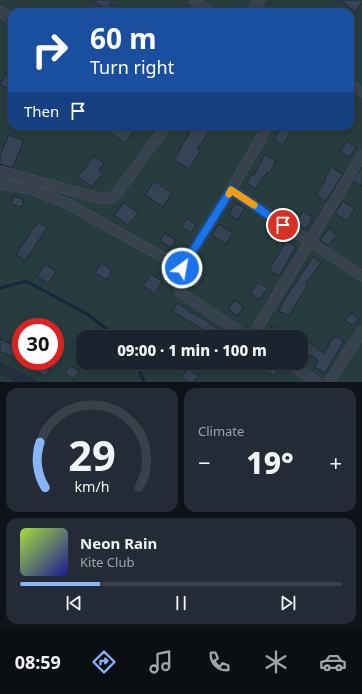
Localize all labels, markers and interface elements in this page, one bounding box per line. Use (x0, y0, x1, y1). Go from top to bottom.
text: 60 m (90, 19, 157, 57)
icon: right (24, 24, 76, 76)
text: Turn right (90, 55, 174, 79)
icon: arrive (67, 100, 89, 122)
text: Then (24, 101, 59, 121)
pin (266, 208, 300, 242)
icon: arrive (272, 214, 294, 236)
position arrow (161, 247, 203, 289)
speed limit sign: 30 (12, 318, 64, 370)
text: 09:00 · 1 min · 100 m (117, 340, 267, 360)
text: Climate (198, 422, 244, 440)
text: 29 (68, 427, 116, 483)
text: 19° (246, 442, 294, 483)
text: − (198, 447, 211, 477)
text: + (329, 447, 342, 477)
text: km/h (74, 477, 110, 496)
text: Neon Rain (80, 533, 157, 553)
text: Kite Club (80, 553, 134, 571)
icon: previous (63, 592, 85, 614)
icon: pause (170, 592, 192, 614)
icon: next (277, 592, 299, 614)
icon: directions (90, 648, 118, 676)
icon: music (147, 648, 175, 676)
icon: phone (205, 648, 233, 676)
icon: climate (262, 648, 290, 676)
icon: car (319, 648, 347, 676)
text: 08:59 (15, 650, 61, 674)

